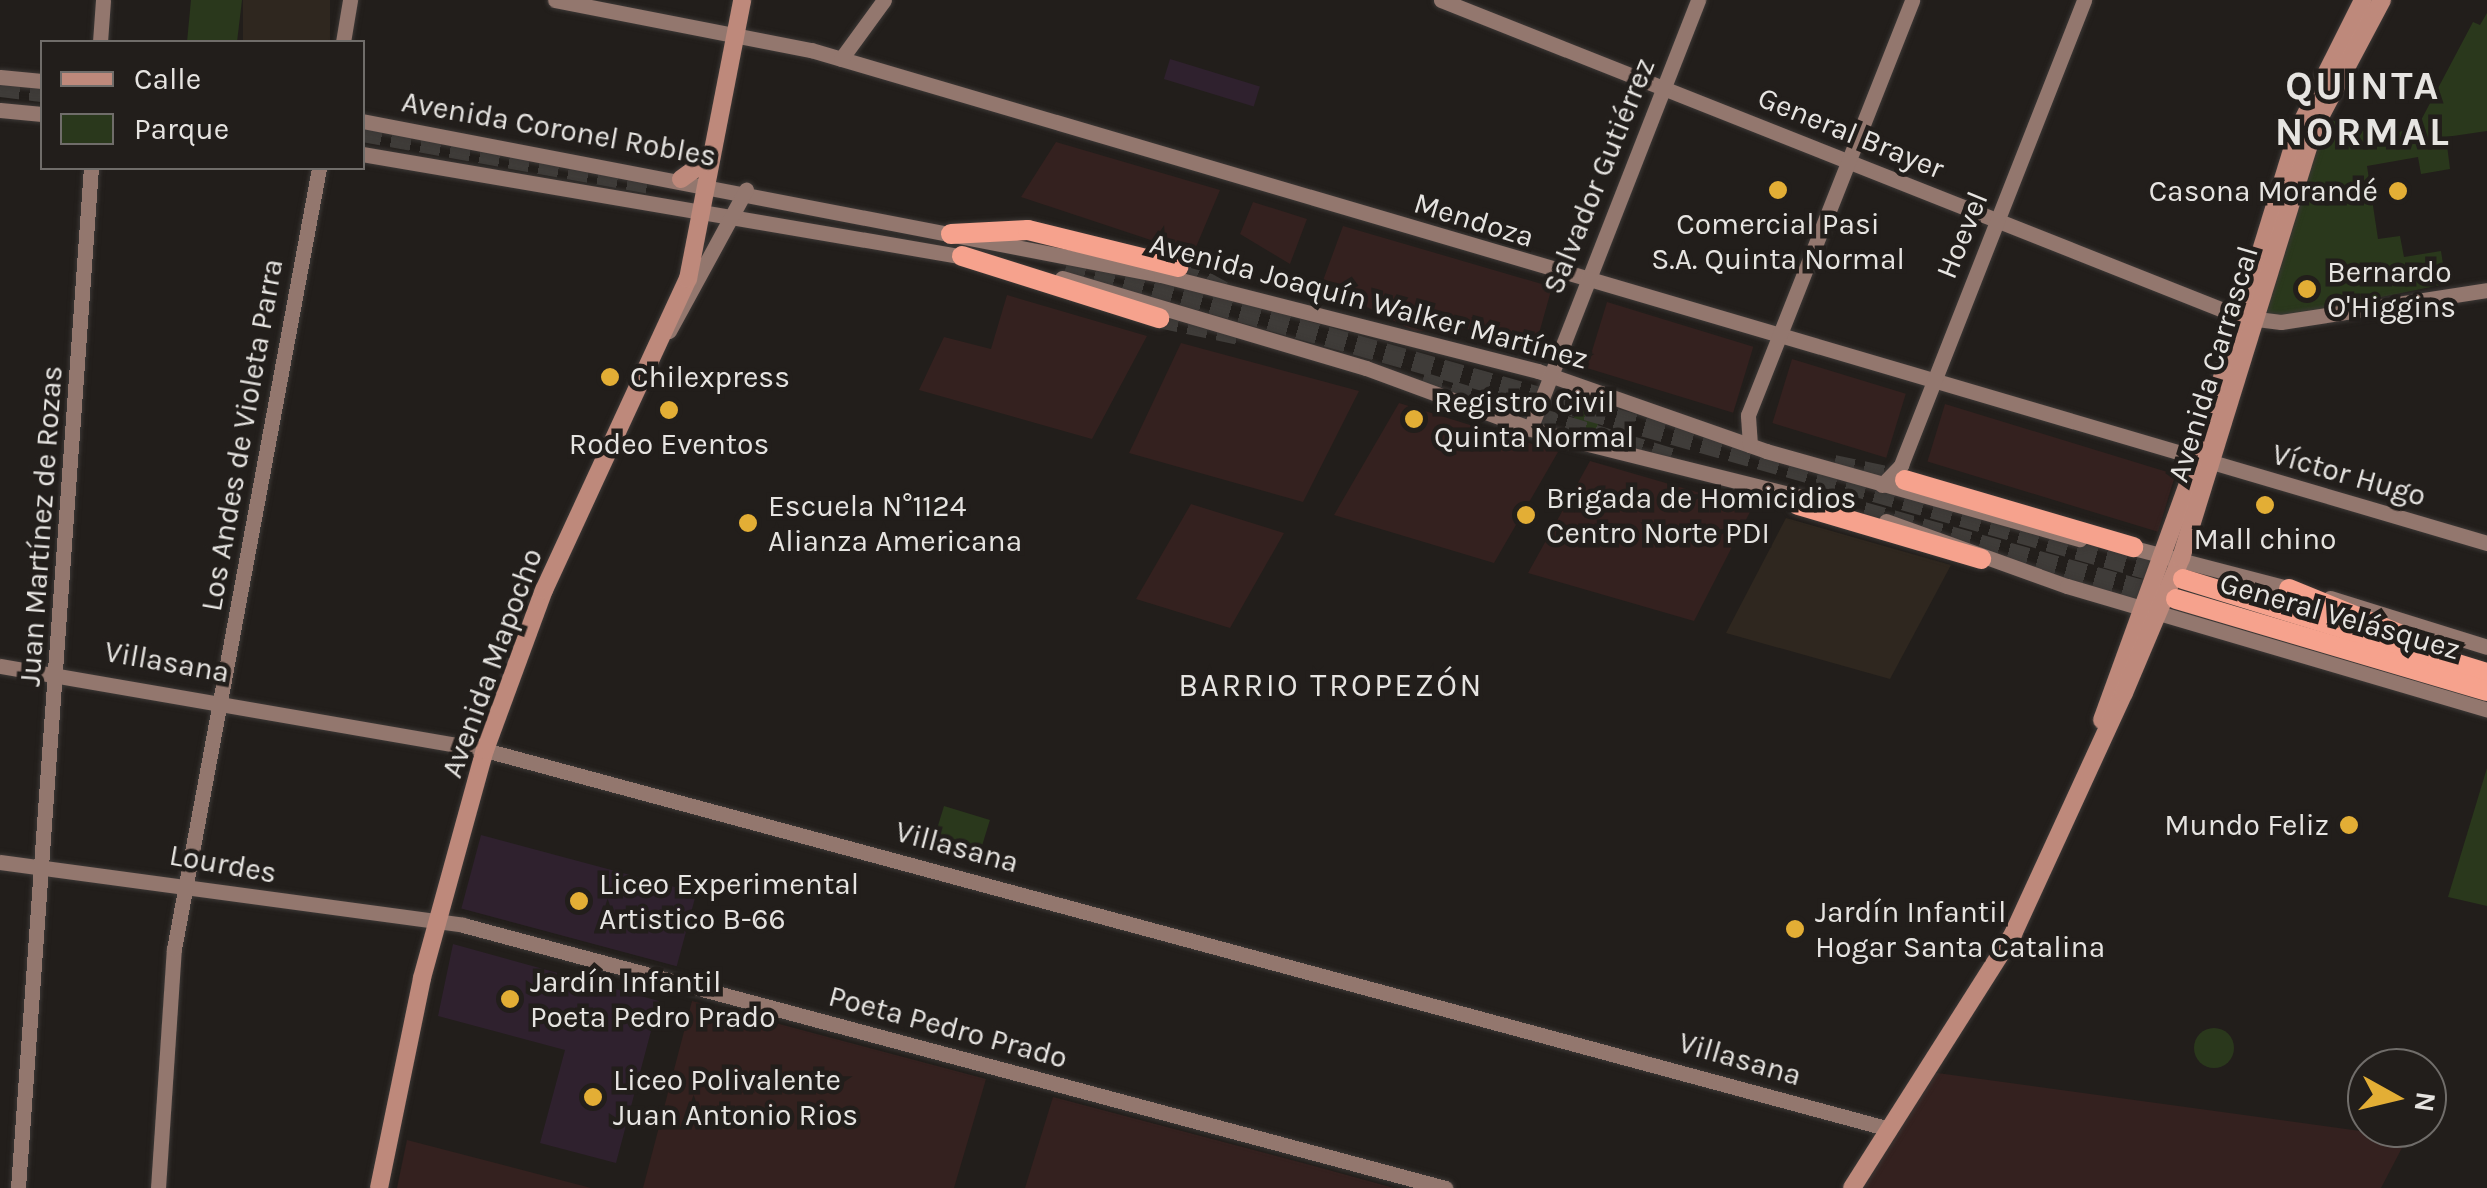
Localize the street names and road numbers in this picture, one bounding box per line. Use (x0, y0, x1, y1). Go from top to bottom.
street label: Salvador Gutiérrez (1535, 53, 1663, 299)
street label: General Brayer (1753, 79, 1949, 187)
street label: Avenida Coronel Robles (399, 84, 719, 174)
street label: Mendoza (1410, 185, 1538, 255)
street label: Hoevel (1928, 186, 1996, 284)
street label: Avenida Joaquín Walker Martínez (1146, 225, 1592, 377)
street label: Avenida Carrascal (2160, 242, 2266, 486)
street label: Los Andes de Violeta Parra (193, 256, 291, 614)
street label: Juan Martínez de Rozas (12, 364, 70, 688)
street label: Víctor Hugo (2268, 436, 2430, 514)
street label: Avenida Mapocho (434, 543, 550, 783)
street label: General Velásquez (2216, 564, 2464, 668)
street label: Villasana (102, 633, 232, 691)
street label: Villasana (891, 813, 1023, 881)
street label: Lourdes (167, 837, 279, 891)
street label: Poeta Pedro Prado (825, 978, 1071, 1076)
street label: Villasana (1674, 1024, 1806, 1094)

